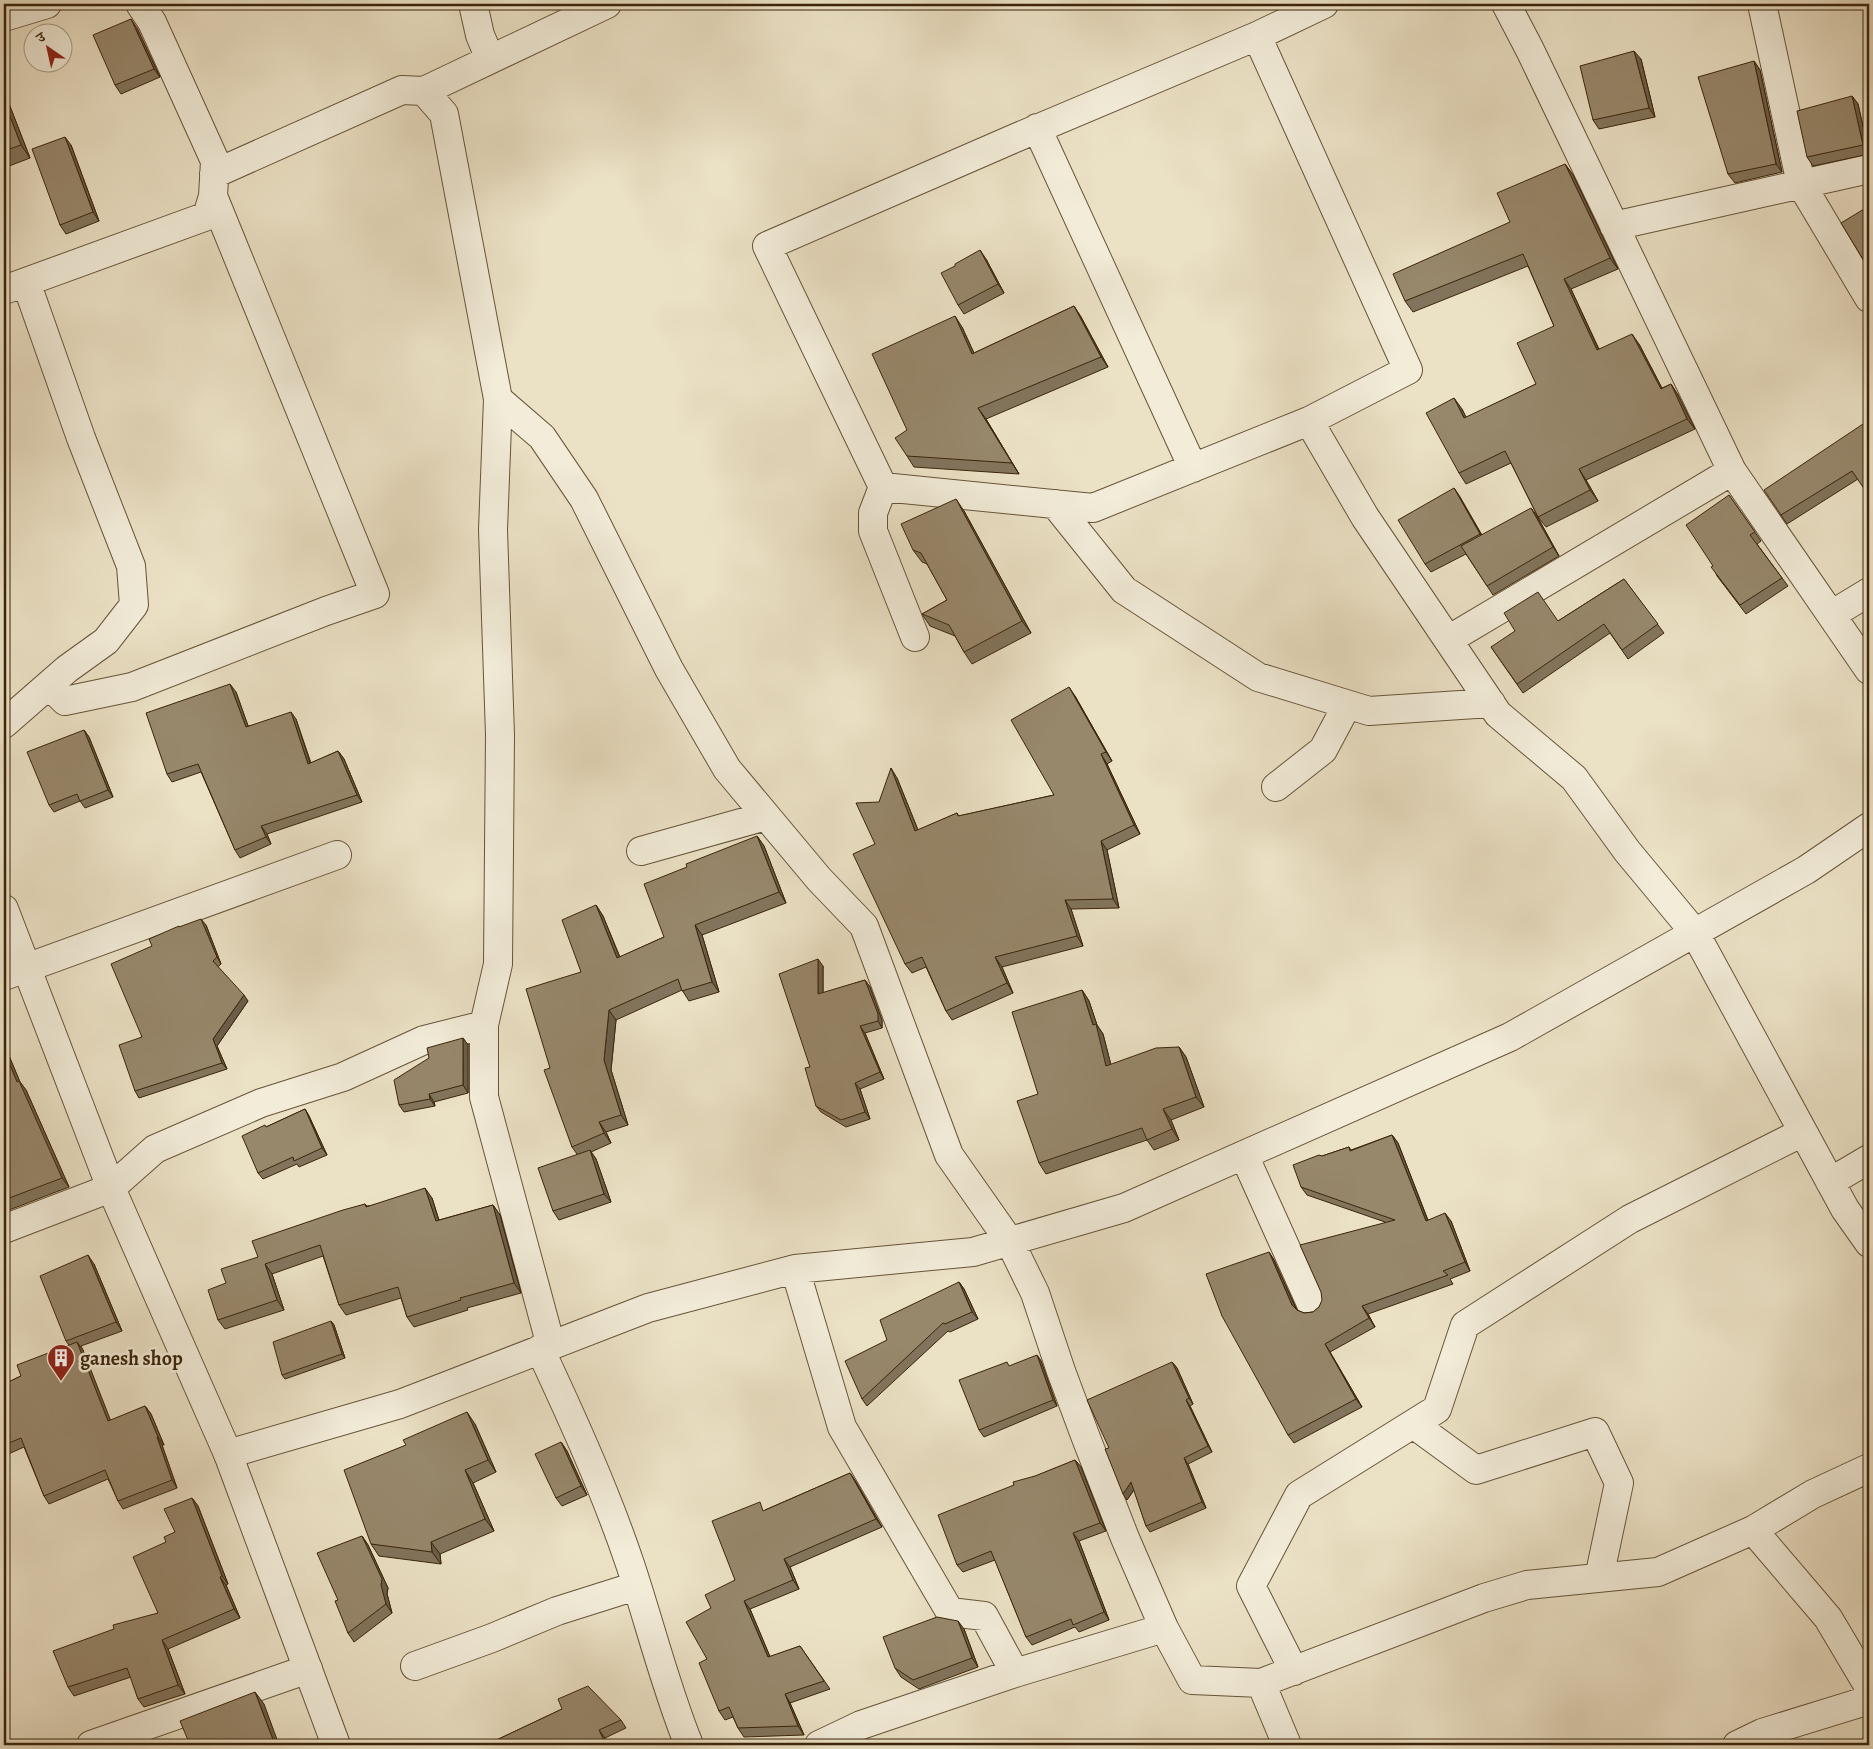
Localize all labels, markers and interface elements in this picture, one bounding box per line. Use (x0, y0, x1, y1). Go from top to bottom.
north arrow (22, 22, 72, 72)
text: उ (32, 27, 50, 48)
building icon: ganesh shop (46, 1343, 76, 1382)
place label: ganesh shop (80, 1345, 183, 1372)

